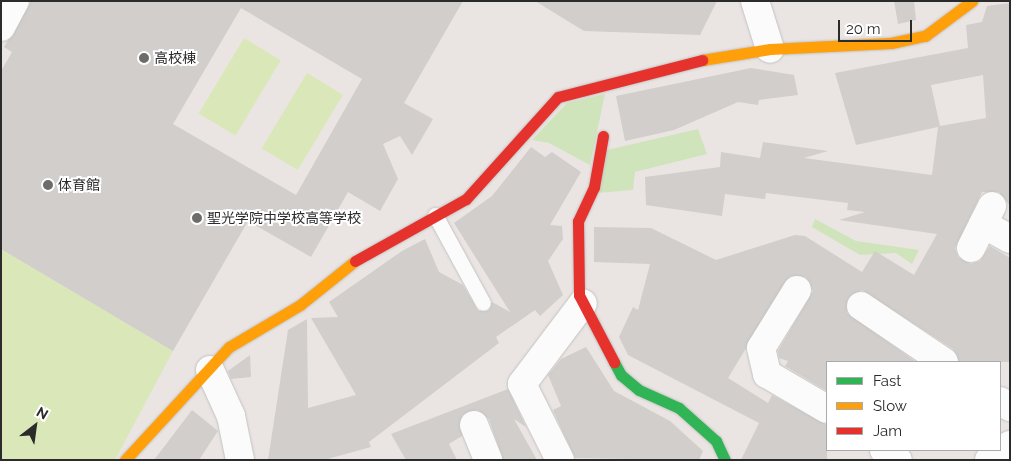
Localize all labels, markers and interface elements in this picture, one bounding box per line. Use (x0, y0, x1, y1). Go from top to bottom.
scale bar (841, 10, 915, 42)
text: 20 m (846, 20, 881, 38)
place label: 高校棟 (154, 50, 196, 66)
marker: 高校棟 (138, 52, 150, 64)
place label: 体育館 (58, 177, 100, 193)
marker: 体育館 (42, 179, 54, 191)
place label: 聖光学院中学校高等学校 (207, 210, 361, 226)
marker: 聖光学院中学校高等学校 (191, 212, 203, 224)
legend (826, 361, 1001, 451)
text: Fast (873, 372, 901, 390)
text: Slow (873, 397, 907, 415)
north arrow (10, 401, 60, 451)
text: N (34, 403, 51, 423)
text: Jam (873, 422, 902, 440)

